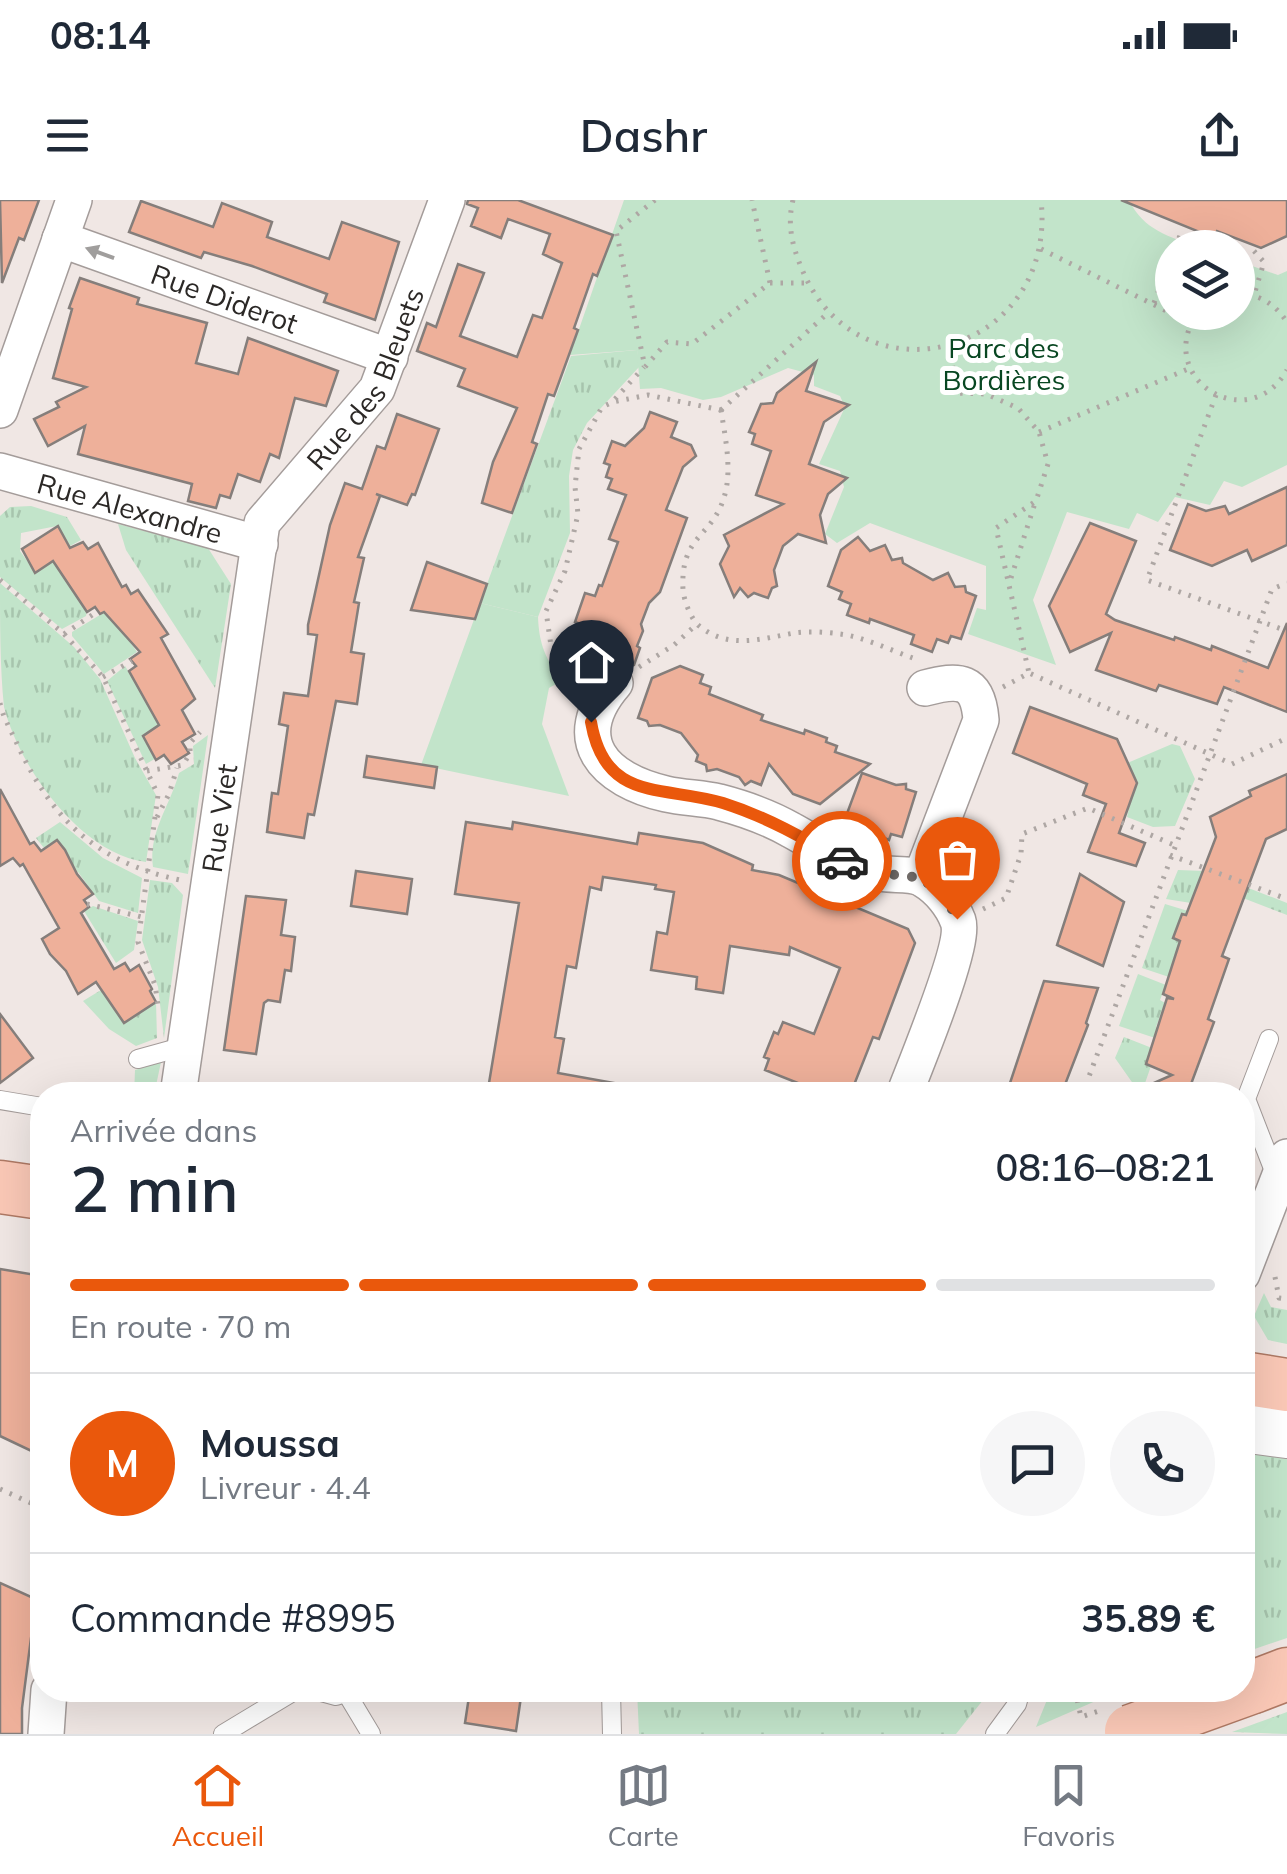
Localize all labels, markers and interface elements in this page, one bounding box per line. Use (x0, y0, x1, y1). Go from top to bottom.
text: 08:14 (50, 11, 151, 59)
text: Dashr (580, 107, 707, 163)
icon: menu (40, 108, 95, 163)
icon: share (1192, 108, 1247, 163)
map controls (1155, 230, 1255, 330)
button: layers (1155, 230, 1255, 330)
one-way arrow (85, 245, 115, 260)
street label: Rue Diderot (147, 256, 303, 340)
street label: Rue des Bleuets (298, 283, 431, 477)
park label: Parc des Bordières (943, 330, 1065, 397)
street label: Rue Alexandre (33, 465, 226, 550)
pin (549, 620, 634, 723)
icon: home (564, 635, 619, 690)
street label: Rue Viet (193, 761, 244, 875)
courier (792, 811, 892, 911)
pin (915, 817, 1000, 920)
icon: bag (930, 832, 985, 887)
icon: car (815, 834, 870, 889)
text: Arrivée dans (70, 1110, 257, 1150)
text: 08:16–08:21 (995, 1143, 1215, 1191)
text: 2 min (70, 1147, 239, 1228)
text: En route · 70 m (70, 1306, 291, 1346)
button: chat (980, 1411, 1085, 1516)
button: phone (1110, 1411, 1215, 1516)
text: Moussa (200, 1419, 340, 1467)
text: M (106, 1439, 139, 1487)
text: Livreur · 4.4 (200, 1467, 371, 1507)
text: Commande #8995 (70, 1594, 396, 1642)
text: 35.89 € (1081, 1594, 1215, 1642)
tab: Accueil (172, 1758, 264, 1853)
tab: Carte (608, 1758, 679, 1853)
tab: Favoris (1022, 1758, 1115, 1853)

